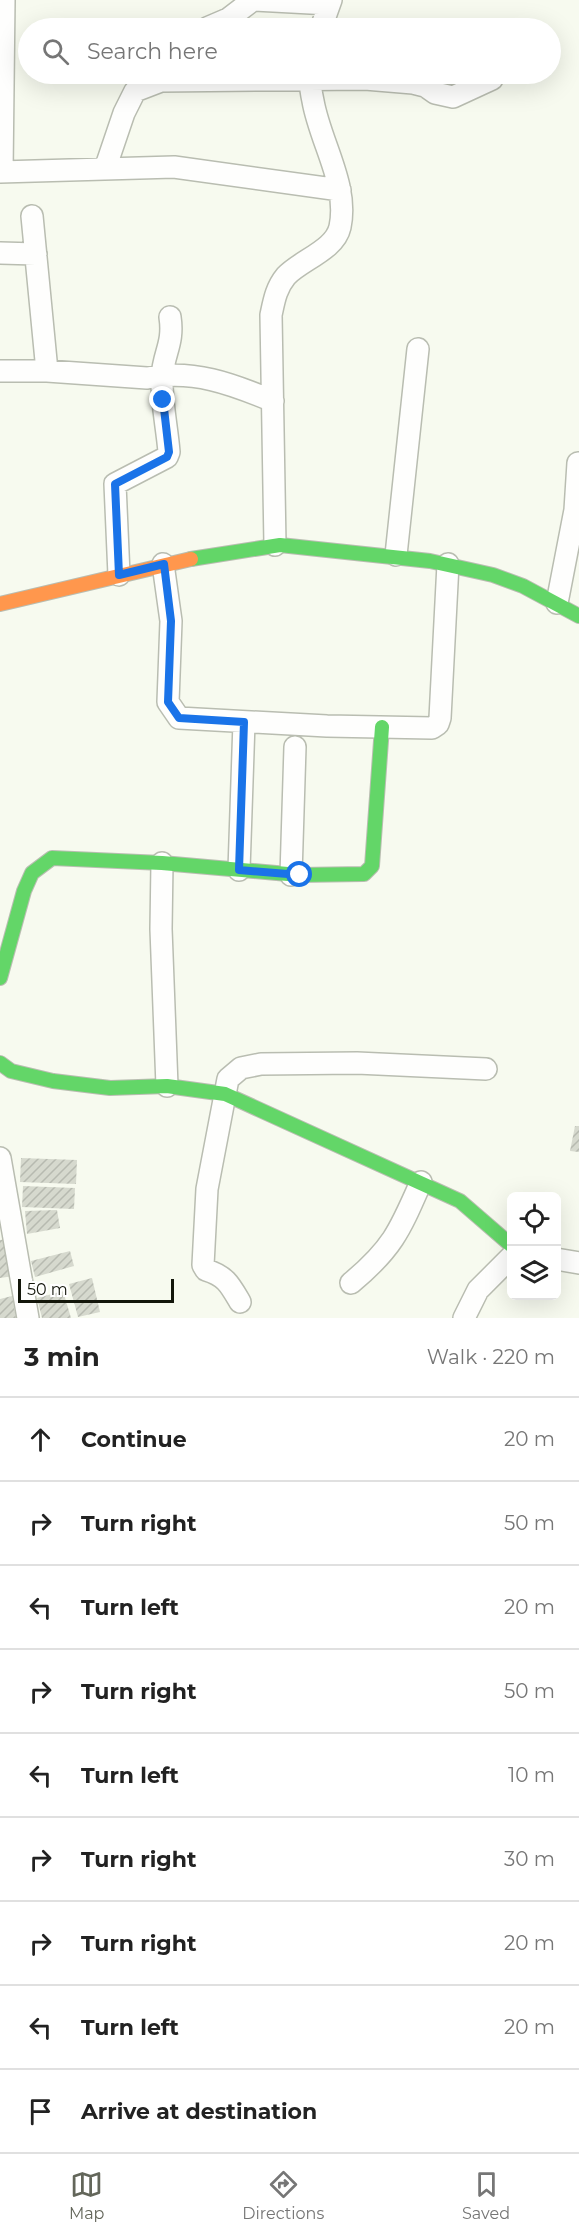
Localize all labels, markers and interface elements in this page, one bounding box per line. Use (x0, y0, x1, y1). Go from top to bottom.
search box (18, 18, 561, 84)
icon: search (39, 35, 72, 68)
text: Search here (87, 38, 218, 65)
route end (149, 386, 175, 412)
route start (286, 861, 312, 887)
map controls (507, 1192, 561, 1300)
button: locate (507, 1192, 561, 1246)
button: layers (507, 1246, 561, 1300)
scale bar (18, 1276, 174, 1304)
text: 50 m (27, 1280, 68, 1299)
text: 3 min (24, 1341, 100, 1373)
text: Walk · 220 m (427, 1345, 555, 1369)
icon: ahead (24, 1423, 57, 1456)
text: Continue (81, 1426, 187, 1453)
text: 20 m (504, 1427, 555, 1451)
icon: right (24, 1507, 57, 1540)
text: Turn right (81, 1510, 196, 1537)
text: 50 m (504, 1511, 555, 1535)
icon: left (24, 1591, 57, 1624)
text: Turn left (81, 1594, 179, 1621)
text: 20 m (504, 1595, 555, 1619)
icon: right (24, 1675, 57, 1708)
text: Turn right (81, 1678, 196, 1705)
text: 50 m (504, 1679, 555, 1703)
icon: left (24, 1759, 57, 1792)
text: Turn left (81, 1762, 179, 1789)
text: 10 m (508, 1763, 555, 1787)
icon: right (24, 1843, 57, 1876)
text: Turn right (81, 1846, 196, 1873)
text: 30 m (504, 1847, 555, 1871)
icon: right (24, 1927, 57, 1960)
text: Turn right (81, 1930, 196, 1957)
text: 20 m (504, 1931, 555, 1955)
icon: left (24, 2011, 57, 2044)
text: Turn left (81, 2014, 179, 2041)
text: 20 m (504, 2015, 555, 2039)
icon: arrive (24, 2095, 57, 2128)
text: Arrive at destination (81, 2098, 317, 2125)
tab: Map (69, 2168, 104, 2223)
tab: Directions (242, 2168, 324, 2223)
tab: Saved (462, 2168, 510, 2223)

